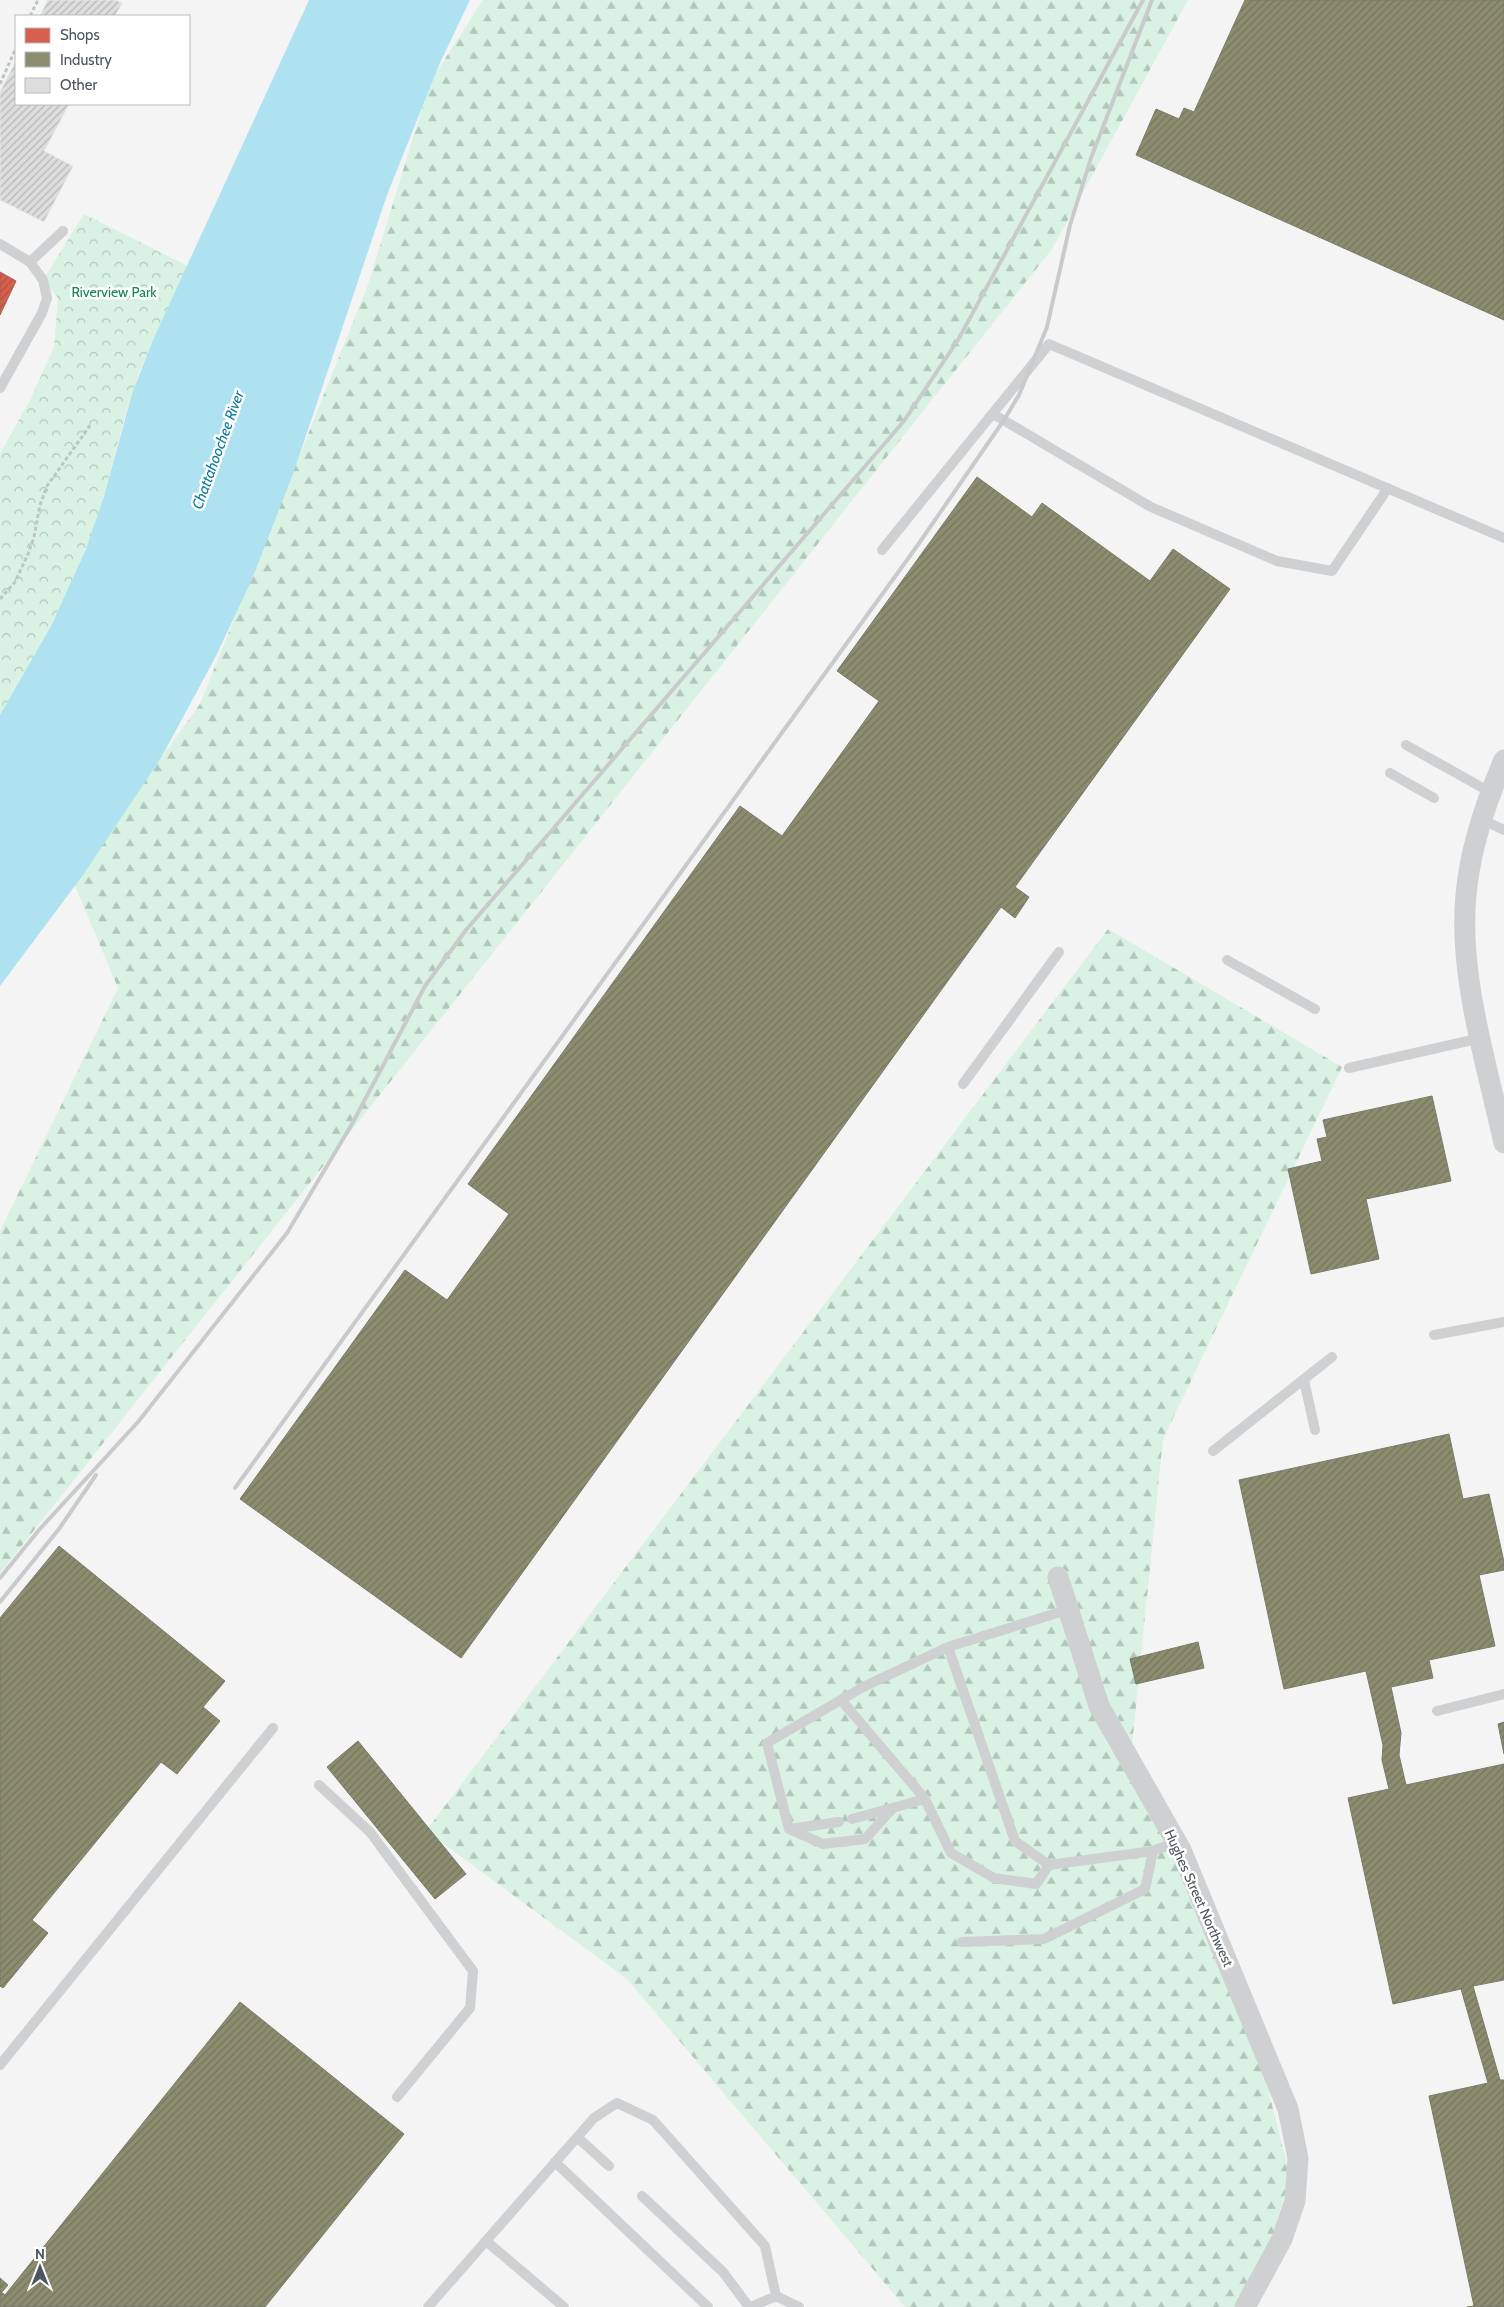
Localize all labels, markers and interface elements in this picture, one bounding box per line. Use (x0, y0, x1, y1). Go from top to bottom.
legend (15, 15, 190, 105)
text: Shops (60, 26, 100, 44)
text: Industry (60, 51, 112, 69)
text: Other (60, 76, 97, 94)
park label: Riverview Park (71, 283, 157, 301)
water label: Chattahoochee River (188, 387, 248, 512)
street label: Hughes Street Northwest (1161, 1826, 1238, 1970)
north arrow (15, 2242, 65, 2292)
text: N (35, 2245, 45, 2263)

